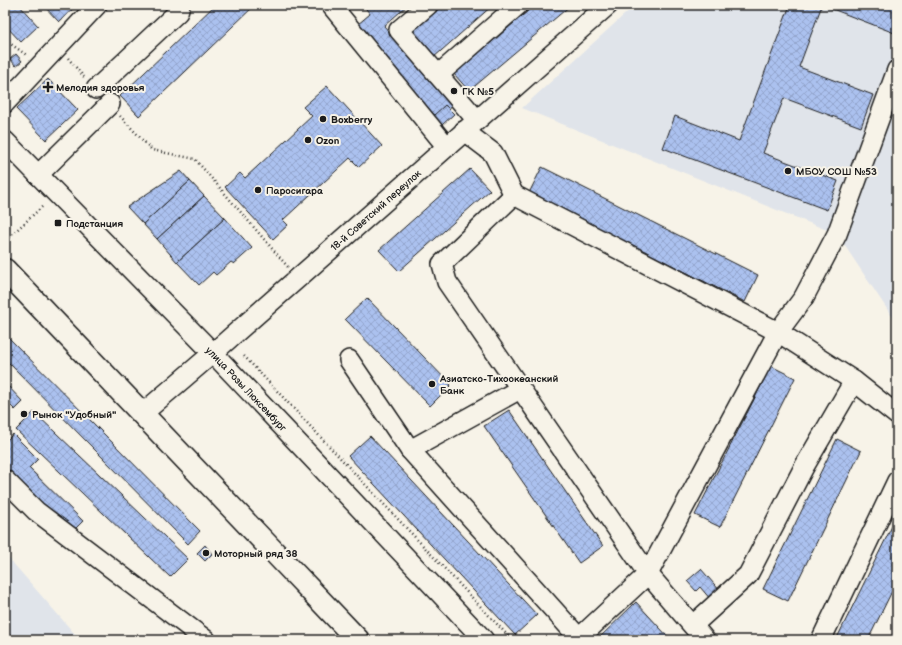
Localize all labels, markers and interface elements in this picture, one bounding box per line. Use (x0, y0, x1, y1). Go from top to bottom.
marker: Мелодия здоровья (43, 82, 53, 92)
place label: Мелодия здоровья (56, 82, 145, 94)
marker: ГК №5 (449, 86, 459, 96)
place label: ГК №5 (462, 86, 494, 98)
marker: Boxberry (318, 114, 328, 124)
place label: Boxberry (331, 114, 373, 126)
marker: Ozon (303, 135, 313, 145)
place label: Ozon (316, 135, 340, 147)
marker: МБОУ СОШ №53 (783, 166, 793, 176)
place label: МБОУ СОШ №53 (796, 166, 877, 178)
street label: 18-й Советский переулок (328, 167, 424, 254)
marker: Паросигара (253, 185, 263, 195)
place label: Паросигара (266, 185, 323, 197)
marker: Подстанция (53, 218, 63, 228)
place label: Подстанция (66, 218, 124, 230)
street label: улица Розы Люксембург (203, 344, 289, 434)
place label: Азиатско-Тихоокеанский Банк (439, 373, 559, 397)
marker: Азиатско-Тихоокеанский Банк (427, 379, 437, 389)
marker: Рынок "Удобный" (19, 409, 29, 419)
place label: Рынок "Удобный" (32, 409, 116, 421)
marker: Моторный ряд 38 (201, 548, 211, 558)
place label: Моторный ряд 38 (214, 548, 298, 560)

